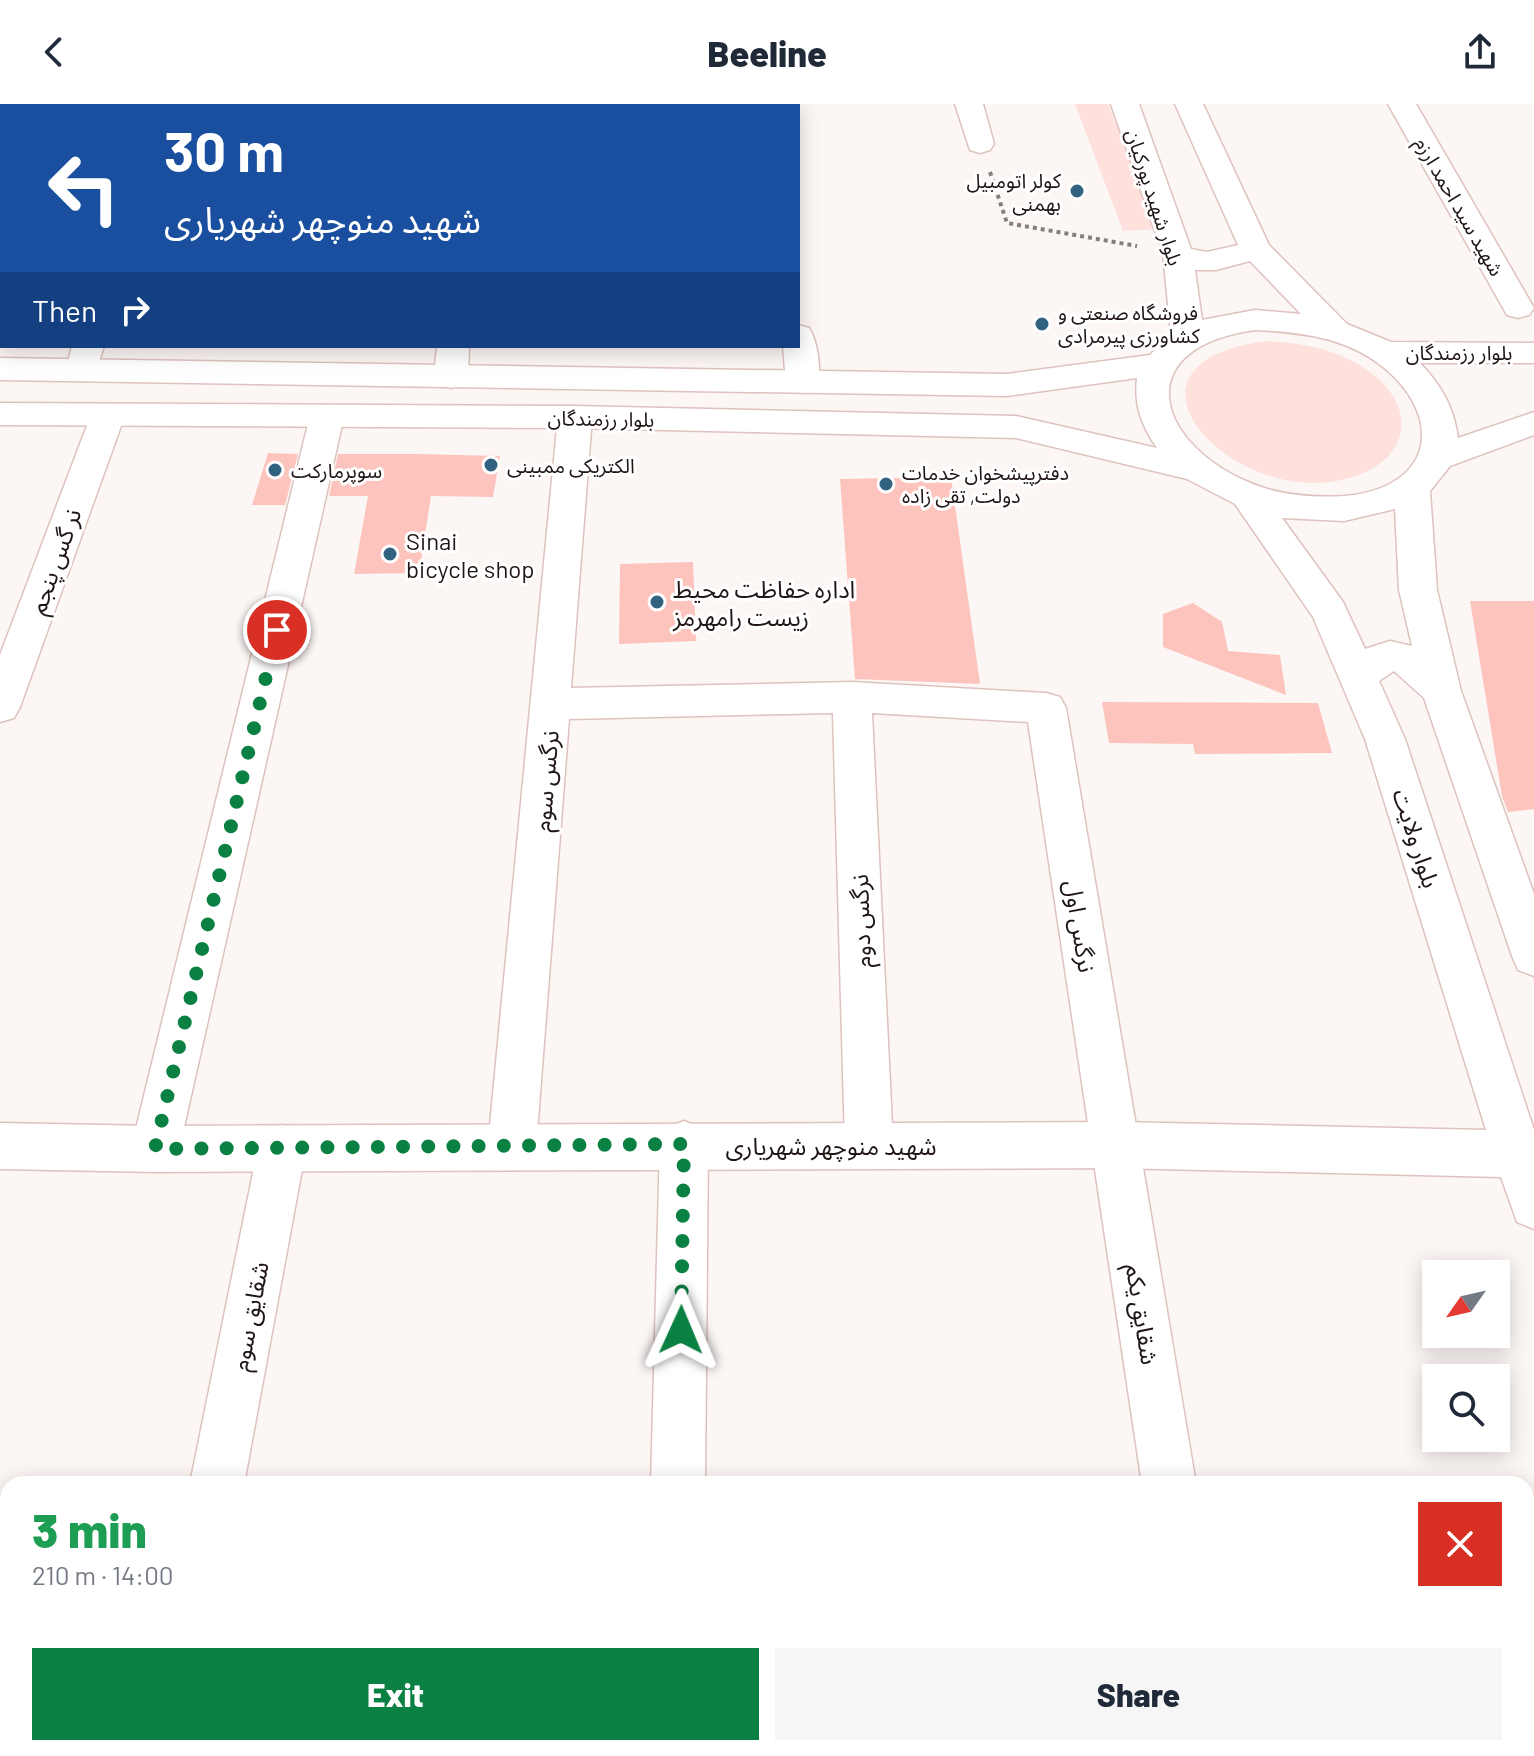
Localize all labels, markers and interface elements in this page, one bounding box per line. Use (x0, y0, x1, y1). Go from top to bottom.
icon: back (32, 30, 76, 74)
icon: share (1458, 30, 1502, 74)
text: Beeline (707, 31, 827, 74)
text: 30 m (164, 116, 284, 183)
street label: بلوار شهید پورکیان (1120, 126, 1188, 269)
street label: شهید سید احمد ارزم (1407, 132, 1510, 282)
icon: left (32, 136, 136, 240)
place label: کولر اتومبیل بهمنی (967, 168, 1062, 216)
marker: کولر اتومبیل بهمنی (1068, 182, 1086, 200)
text: شهید منوچهر شهریاری (164, 197, 481, 240)
icon: right (113, 288, 157, 332)
text: Then (32, 292, 97, 328)
place label: فروشگاه صنعتی و کشاورزی پیرمرادی (1058, 300, 1201, 349)
marker: فروشگاه صنعتی و کشاورزی پیرمرادی (1033, 315, 1051, 333)
street label: بلوار رزمندگان (1406, 340, 1512, 365)
street label: بلوار رزمندگان (547, 405, 654, 432)
place label: الکتریکی ممبینی (507, 453, 635, 478)
marker: الکتریکی ممبینی (482, 456, 500, 474)
place label: سوپرمارکت (291, 458, 382, 484)
place label: دفترپیشخوان خدمات دولت, تقی زاده (902, 460, 1069, 508)
marker: سوپرمارکت (266, 461, 284, 479)
marker: دفترپیشخوان خدمات دولت, تقی زاده (877, 475, 895, 493)
street label: نر گس پنجم (22, 504, 90, 619)
place label: Sinai bicycle shop (406, 526, 534, 583)
marker: Sinai bicycle shop (381, 545, 399, 563)
place label: اداره حفاظت محیط زیست رامهرمز (672, 574, 855, 632)
marker: اداره حفاظت محیط زیست رامهرمز (648, 593, 666, 611)
pin (243, 596, 311, 664)
icon: arrive (255, 608, 299, 652)
street label: نرگس سوم (526, 729, 569, 833)
street label: بلوار ولایت (1386, 785, 1447, 891)
street label: نرگس دوم (844, 873, 881, 968)
street label: نرگس اول (1058, 878, 1103, 974)
street label: شهید منوچهر شهریاری (725, 1131, 937, 1162)
street label: شقایق سوم (224, 1259, 279, 1374)
north arrow (1422, 1260, 1510, 1348)
map controls (1422, 1260, 1510, 1452)
street label: شقایق یکم (1117, 1261, 1165, 1367)
position arrow (639, 1288, 723, 1372)
button: search (1422, 1364, 1510, 1452)
text: 3 min (32, 1500, 147, 1558)
button: close (1418, 1502, 1502, 1586)
text: 210 m · 14:00 (32, 1559, 174, 1590)
button: Exit (32, 1648, 759, 1740)
button: Share (775, 1648, 1502, 1740)

